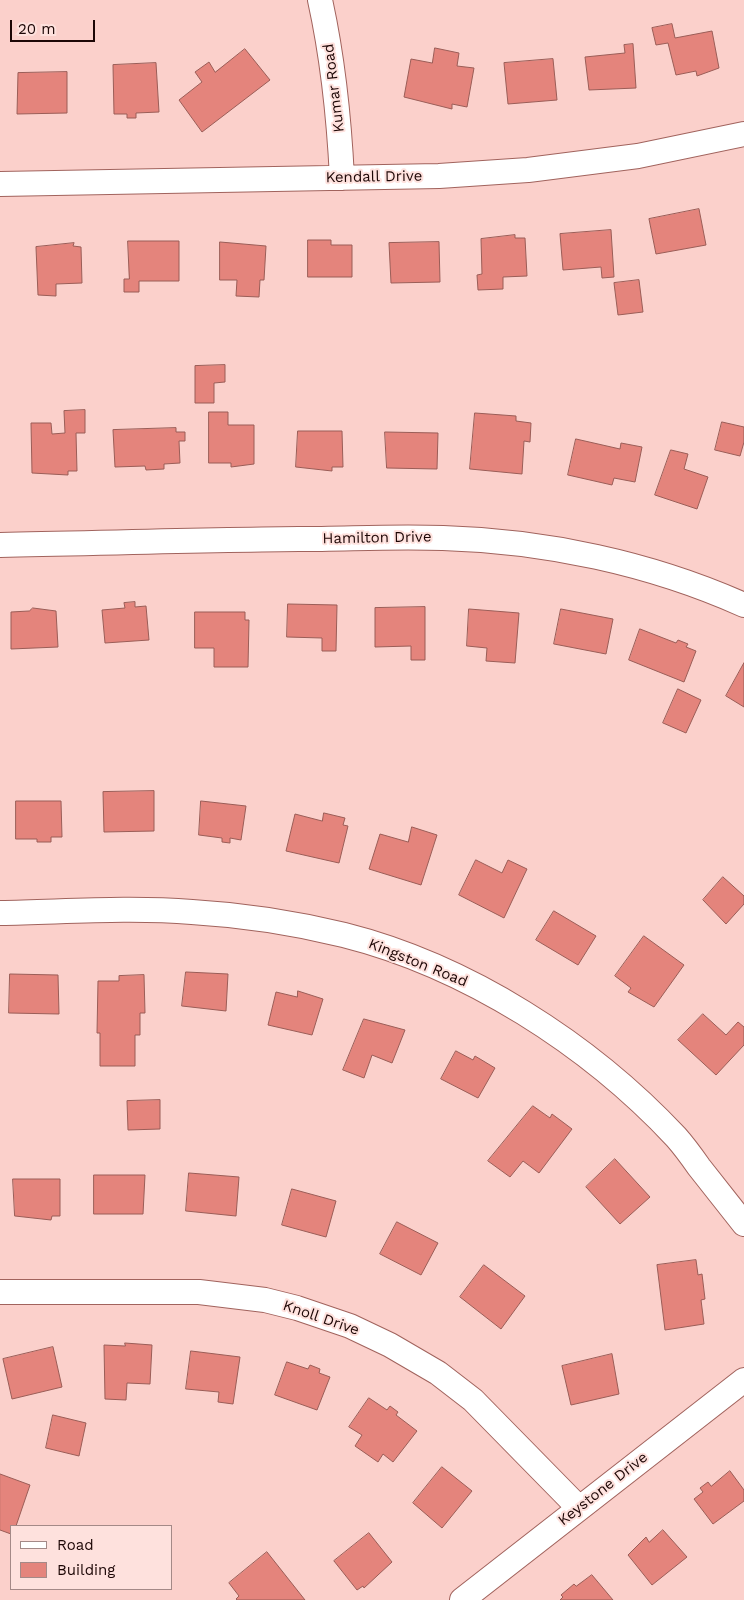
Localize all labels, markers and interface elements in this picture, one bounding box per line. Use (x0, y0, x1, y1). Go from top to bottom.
scale bar (12, 10, 98, 42)
text: 20 m (18, 20, 56, 38)
street label: Kumar Road (320, 43, 348, 133)
street label: Kendall Drive (326, 167, 422, 187)
street label: Hamilton Drive (322, 528, 432, 548)
street label: Kingston Road (366, 935, 470, 991)
street label: Knoll Drive (280, 1297, 362, 1339)
street label: Keystone Drive (555, 1448, 651, 1530)
legend (10, 1525, 172, 1590)
text: Road (57, 1536, 94, 1554)
text: Building (57, 1561, 115, 1579)

